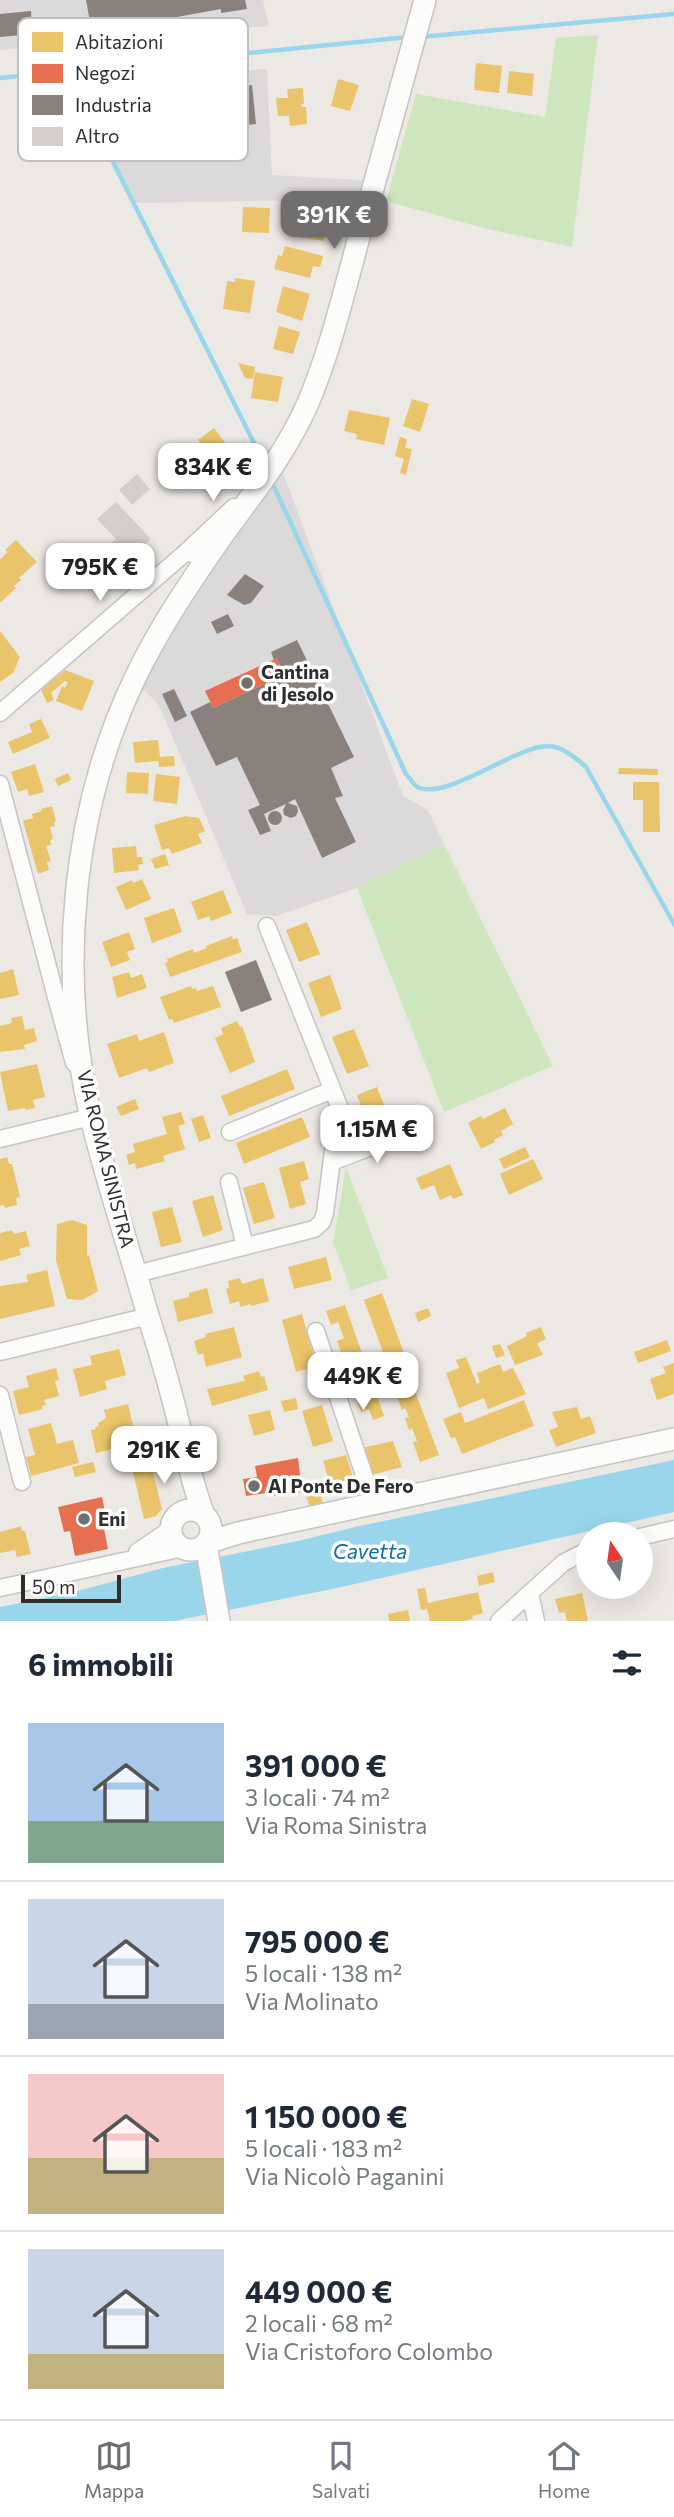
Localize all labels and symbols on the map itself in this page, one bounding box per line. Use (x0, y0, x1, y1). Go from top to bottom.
legend (18, 18, 248, 161)
text: Abitazioni (75, 30, 163, 53)
text: Negozi (75, 61, 135, 84)
text: Industria (75, 93, 152, 116)
text: Altro (75, 124, 119, 147)
pin: 391K € (277, 191, 391, 251)
pin: 834K € (156, 444, 270, 503)
pin: 795K € (43, 544, 157, 603)
place label: Cantina di Jesolo (261, 660, 334, 705)
marker: Cantina di Jesolo (239, 675, 255, 691)
street label: VIA ROMA SINISTRA (73, 1067, 140, 1250)
pin: 1.15M € (312, 1106, 442, 1165)
pin: 449K € (306, 1352, 420, 1412)
pin: 291K € (107, 1426, 221, 1486)
place label: Al Ponte De Fero (268, 1474, 414, 1497)
marker: Al Ponte De Fero (246, 1478, 262, 1494)
place label: Eni (98, 1507, 126, 1530)
marker: Eni (76, 1511, 92, 1527)
north arrow (576, 1522, 653, 1600)
water label: Cavetta (333, 1538, 407, 1563)
scale bar (21, 1572, 121, 1604)

